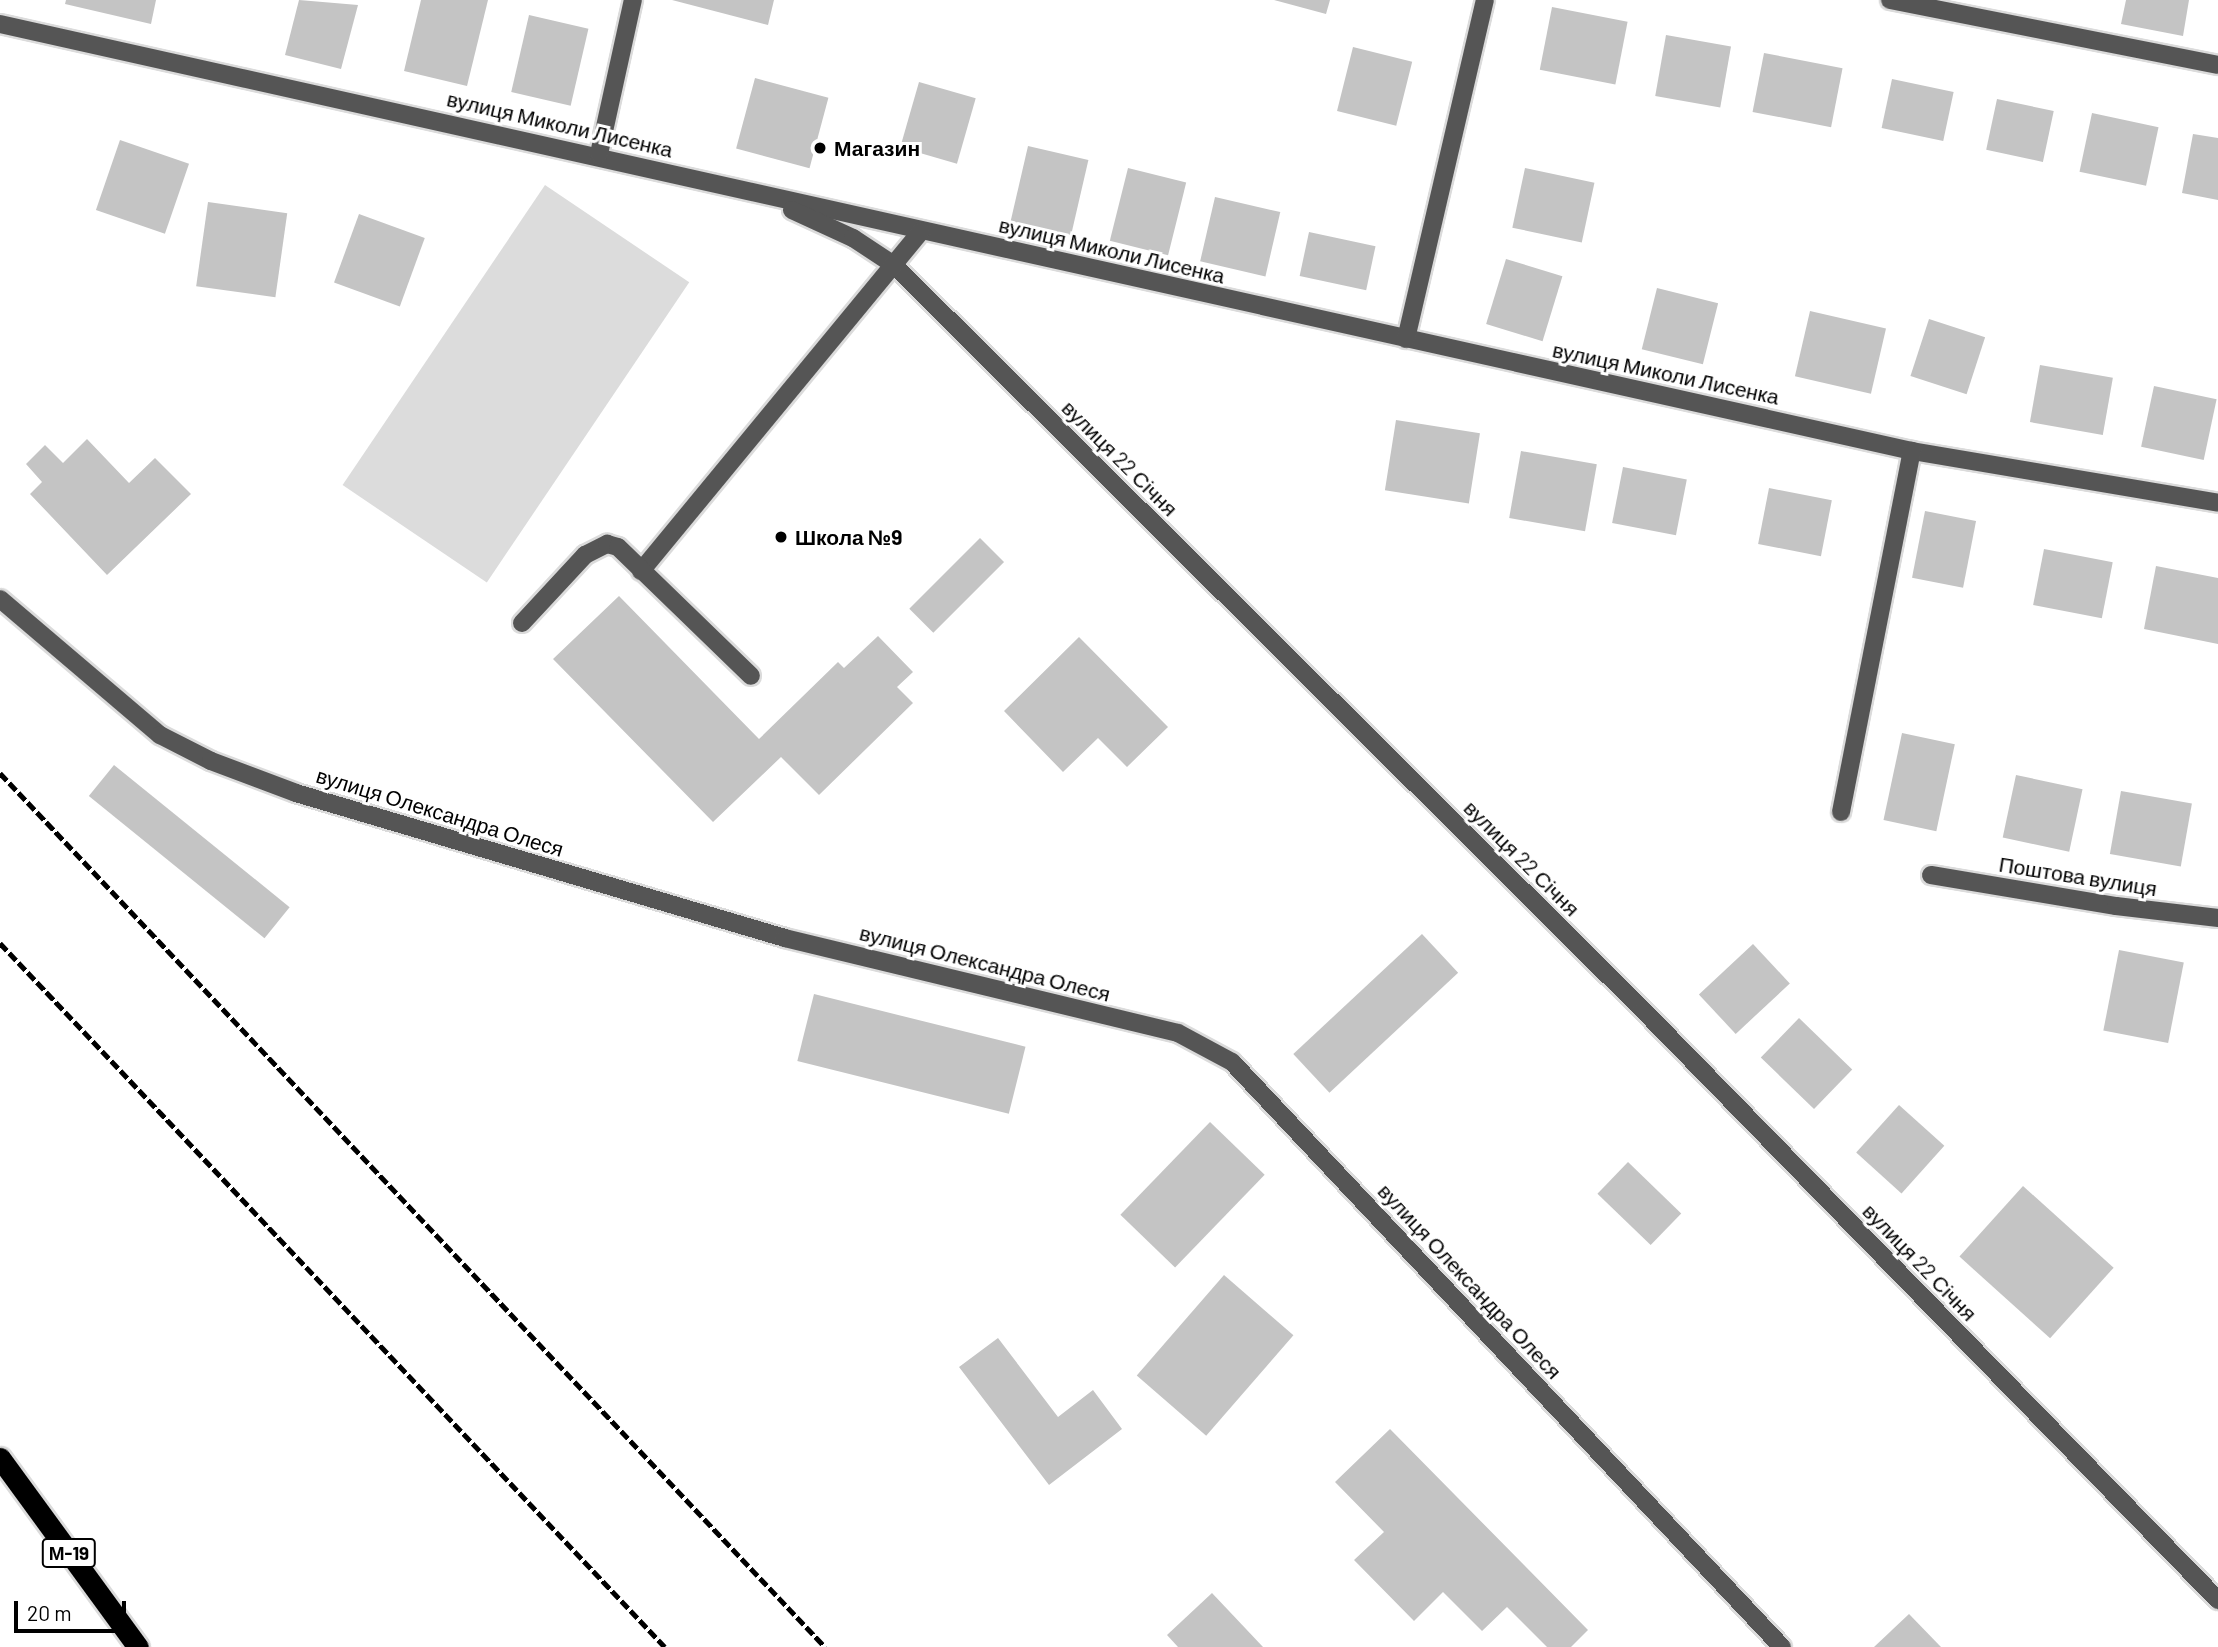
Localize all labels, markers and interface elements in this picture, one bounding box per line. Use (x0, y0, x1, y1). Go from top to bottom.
street label: вулиця Миколи Лисенка (445, 86, 675, 162)
place label: Магазин (834, 135, 920, 161)
marker: Магазин (812, 140, 828, 156)
street label: вулиця Миколи Лисенка (997, 212, 1227, 288)
street label: вулиця Миколи Лисенка (1550, 337, 1782, 409)
street label: вулиця 22 Січня (1057, 395, 1183, 521)
place label: Школа №9 (795, 524, 902, 550)
marker: Школа №9 (773, 529, 789, 545)
street label: вулиця Олександра Олеся (313, 762, 567, 862)
street label: вулиця 22 Січня (1459, 795, 1585, 921)
street label: Поштова вулиця (1997, 851, 2159, 901)
street label: вулиця Олександра Олеся (857, 920, 1113, 1006)
street label: вулиця Олександра Олеся (1373, 1178, 1567, 1384)
street label: вулиця 22 Січня (1858, 1198, 1982, 1326)
road number: М-19 (41, 1538, 97, 1568)
scale bar (18, 1588, 130, 1632)
text: 20 m (27, 1600, 72, 1625)

